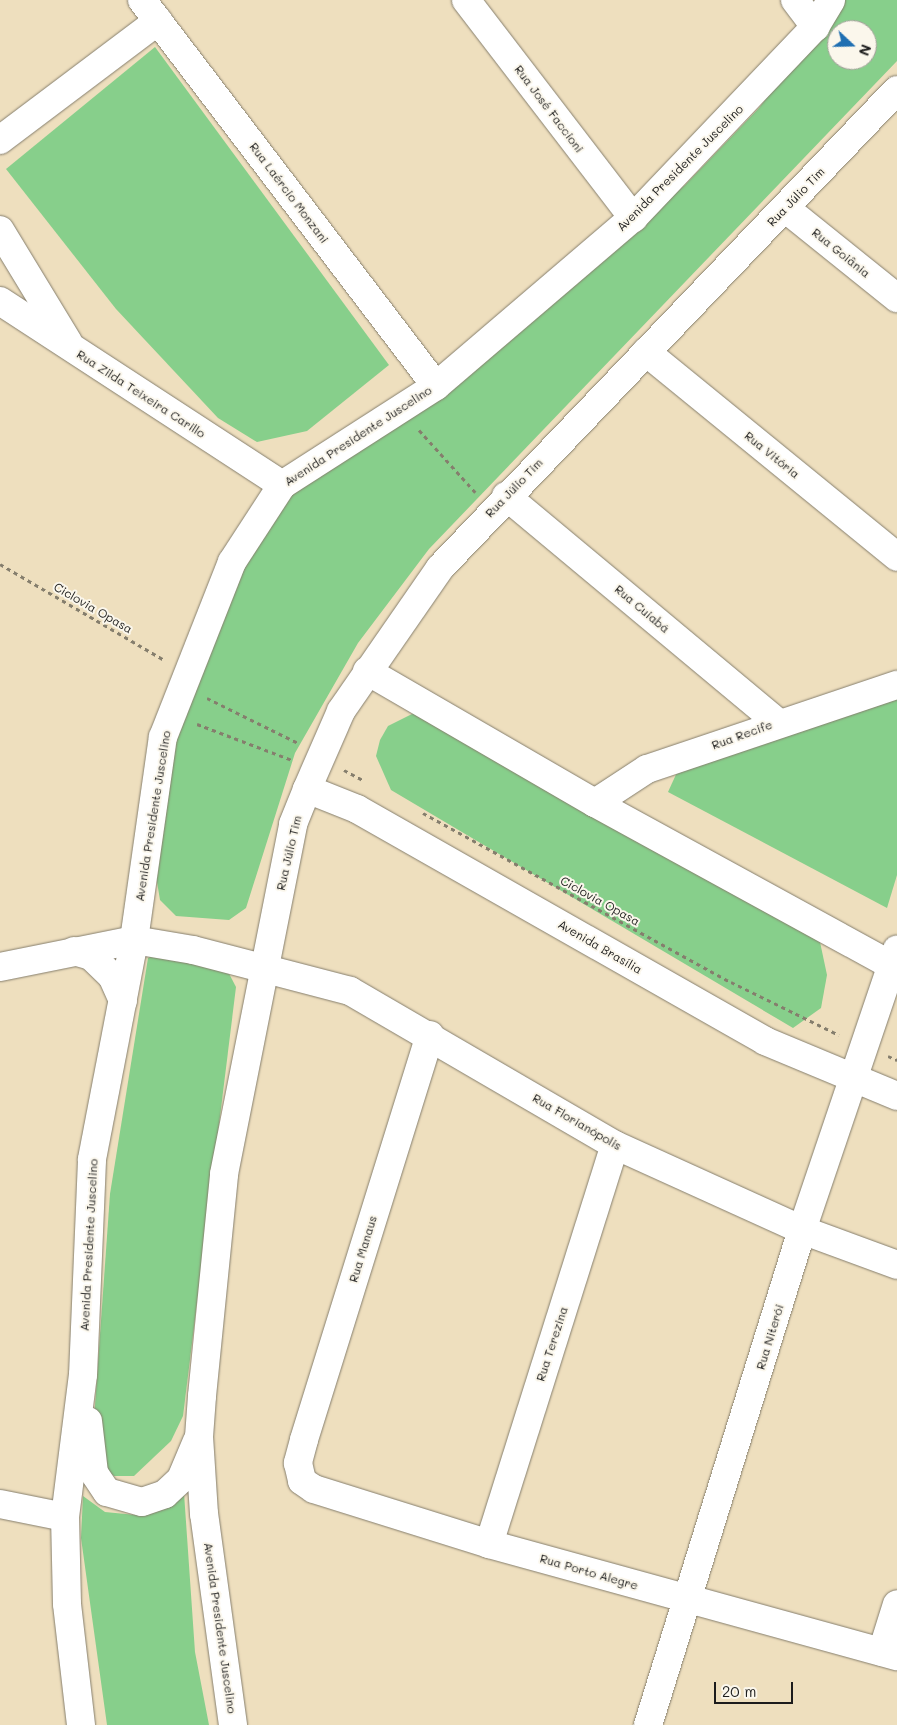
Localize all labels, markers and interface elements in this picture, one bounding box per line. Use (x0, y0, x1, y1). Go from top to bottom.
north arrow (827, 20, 877, 70)
text: N (855, 42, 876, 59)
street label: Rua José Faccioni (511, 62, 587, 156)
street label: Avenida Presidente Juscelino (614, 102, 746, 234)
street label: Rua Laércio Monzani (246, 140, 332, 246)
street label: Rua Júlio Tim (764, 165, 828, 229)
street label: Rua Goiânia (809, 225, 873, 281)
street label: Rua Zilda Teixeira Carillo (74, 347, 208, 441)
street label: Avenida Presidente Juscelino (282, 383, 434, 489)
street label: Rua Vitória (742, 428, 802, 482)
street label: Rua Júlio Tim (482, 456, 546, 520)
street label: Ciclovia Opasa (51, 580, 135, 636)
street label: Rua Cuiabá (612, 582, 672, 636)
street label: Rua Recife (710, 717, 774, 753)
street label: Avenida Presidente Juscelino (132, 730, 174, 902)
street label: Rua Júlio Tim (273, 814, 305, 892)
street label: Ciclovia Opasa (558, 873, 642, 929)
street label: Avenida Brasília (555, 917, 645, 977)
street label: Rua Florianópolis (530, 1091, 624, 1153)
street label: Avenida Presidente Juscelino (77, 1158, 101, 1332)
street label: Rua Manaus (346, 1214, 380, 1284)
street label: Rua Niterói (753, 1303, 787, 1371)
street label: Rua Terezina (533, 1305, 571, 1383)
street label: Avenida Presidente Juscelino (201, 1542, 239, 1714)
street label: Rua Porto Alegre (538, 1551, 640, 1593)
scale bar (717, 1672, 796, 1704)
text: 20 m (722, 1681, 756, 1701)

